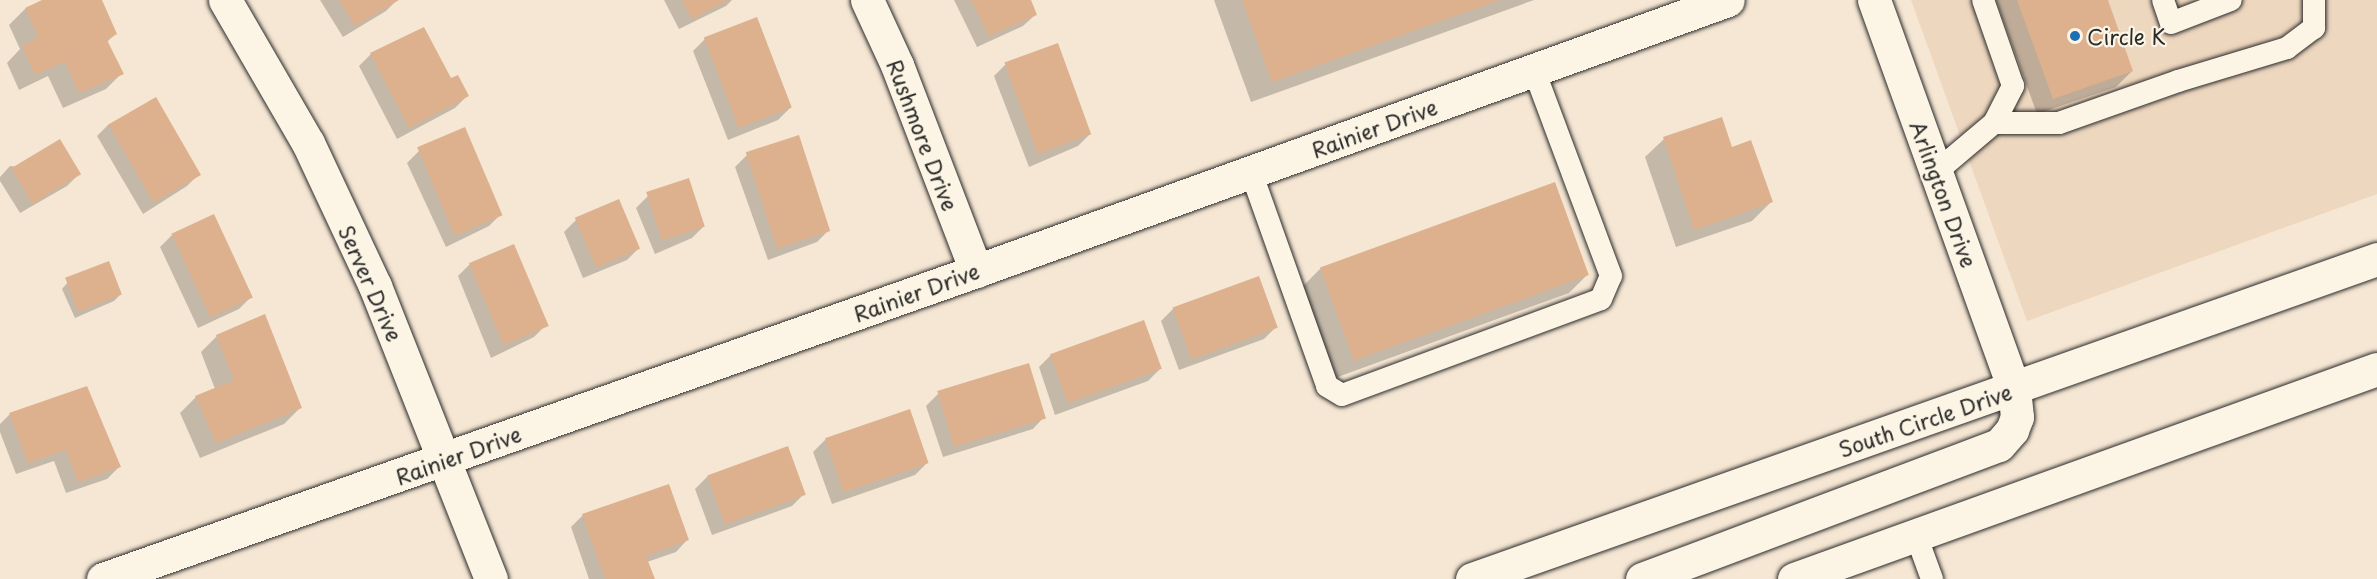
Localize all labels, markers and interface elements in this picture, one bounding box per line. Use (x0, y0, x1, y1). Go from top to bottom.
place label: Circle K (2087, 23, 2168, 49)
marker: Circle K (2068, 29, 2082, 43)
street label: Rushmore Drive (883, 56, 963, 214)
street label: Rainier Drive (1307, 93, 1441, 163)
street label: Arlington Drive (1906, 117, 1982, 271)
street label: Server Drive (334, 221, 408, 345)
street label: Rainier Drive (849, 257, 983, 327)
street label: South Circle Drive (1833, 378, 2017, 462)
street label: Rainier Drive (391, 420, 525, 490)

